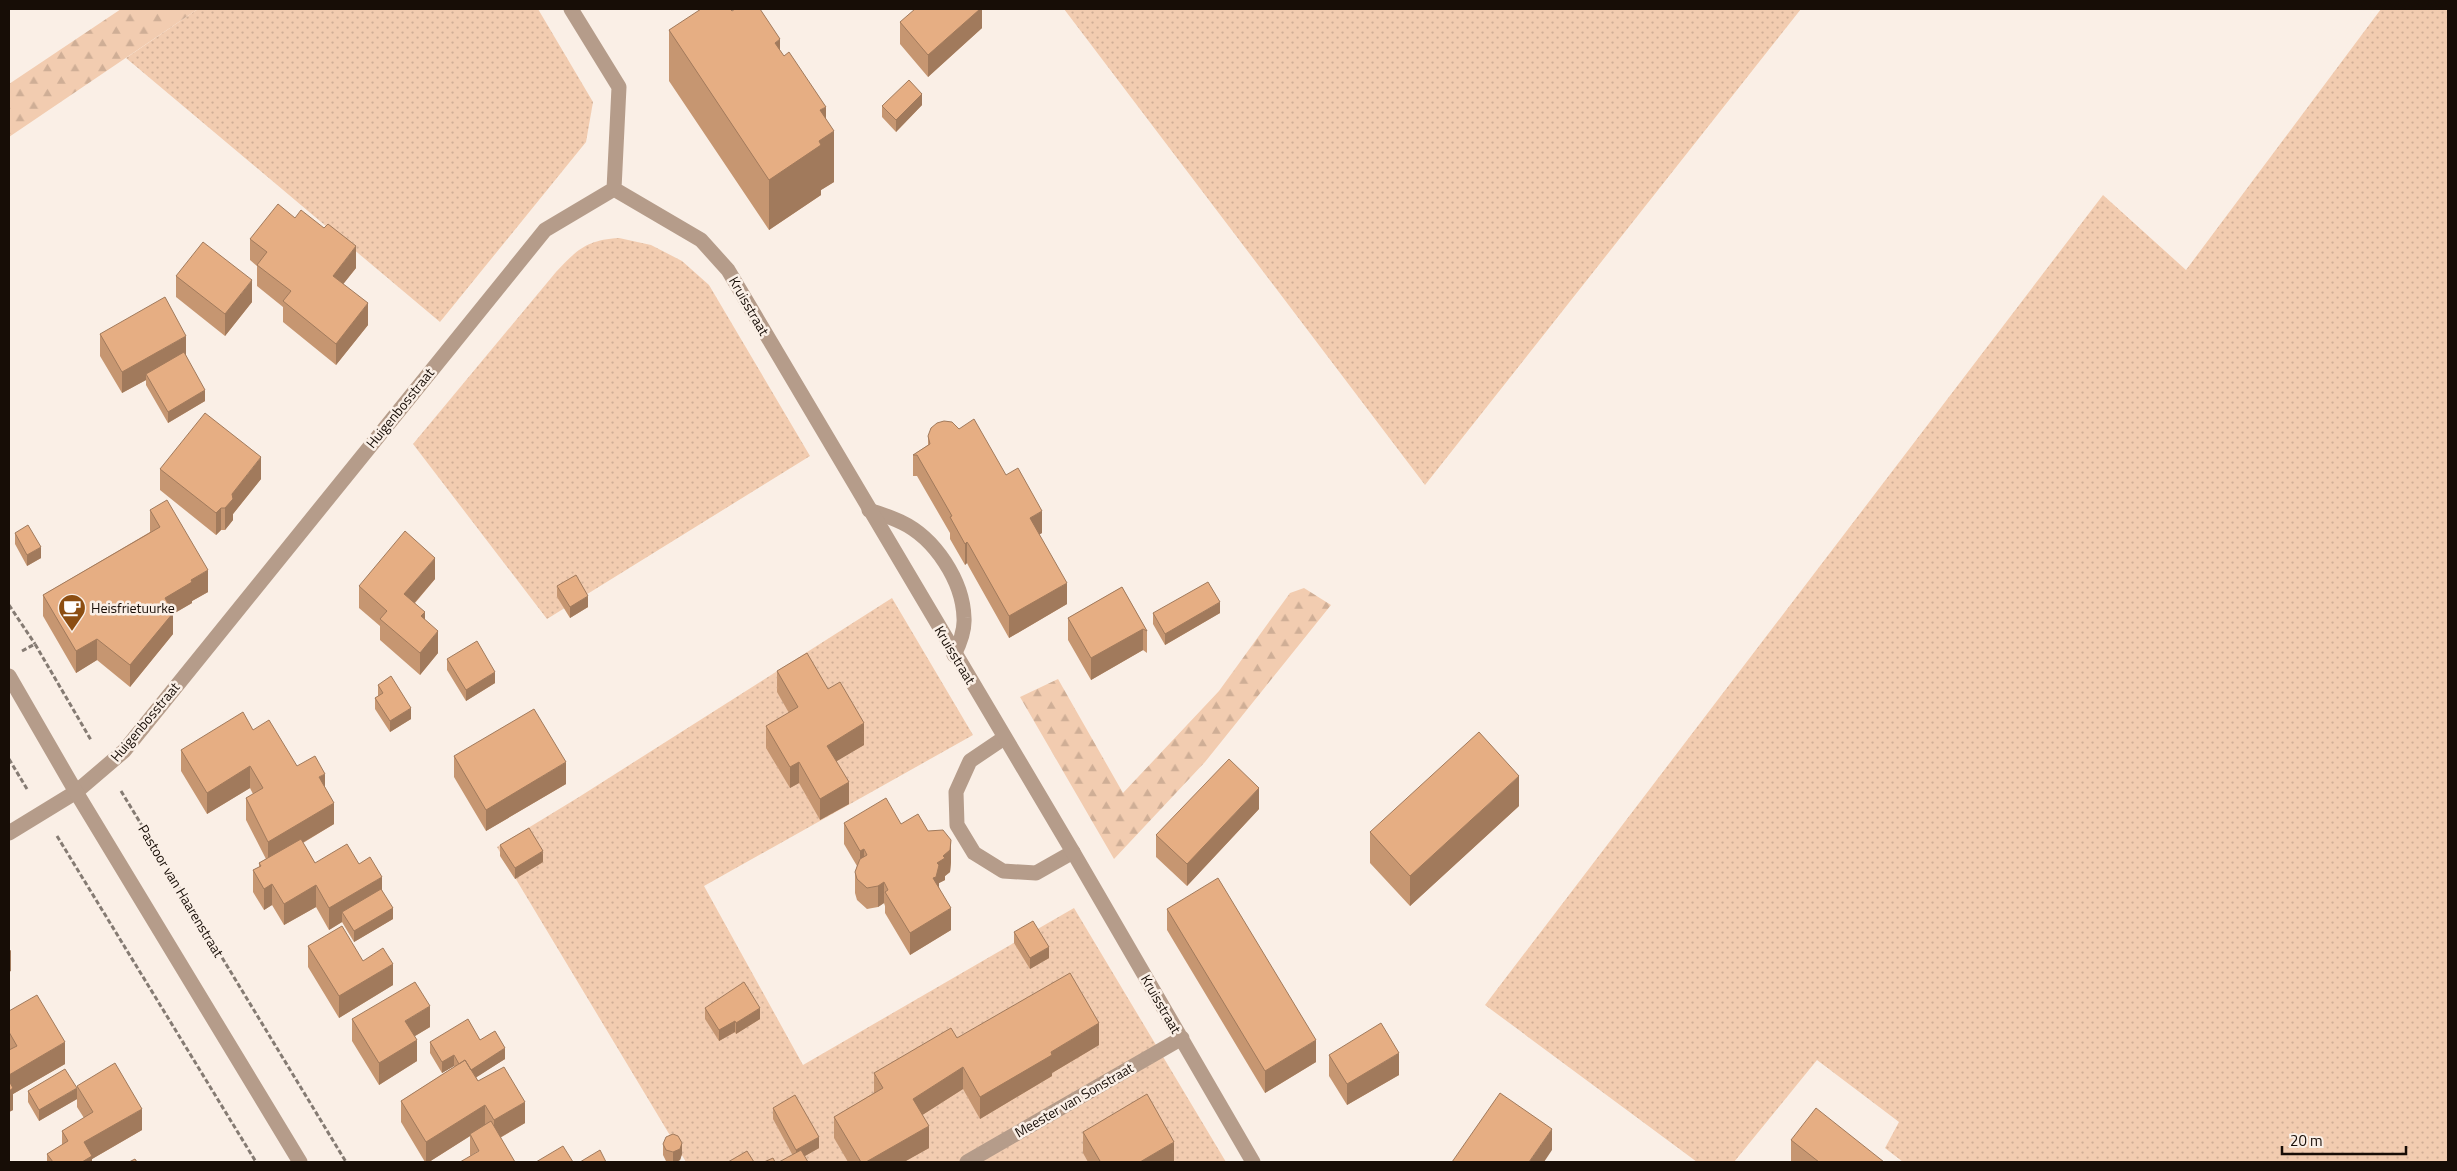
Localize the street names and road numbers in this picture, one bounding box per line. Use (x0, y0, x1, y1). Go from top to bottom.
street label: Kruisstraat (724, 272, 775, 339)
street label: Huigenbosstraat (361, 363, 439, 452)
street label: Kruisstraat (930, 621, 981, 688)
street label: Huigenbosstraat (105, 677, 184, 766)
street label: Pastoor van Haarenstraat (133, 820, 230, 961)
street label: Kruisstraat (1136, 970, 1187, 1037)
street label: Meester van Sonstraat (1010, 1057, 1137, 1142)

